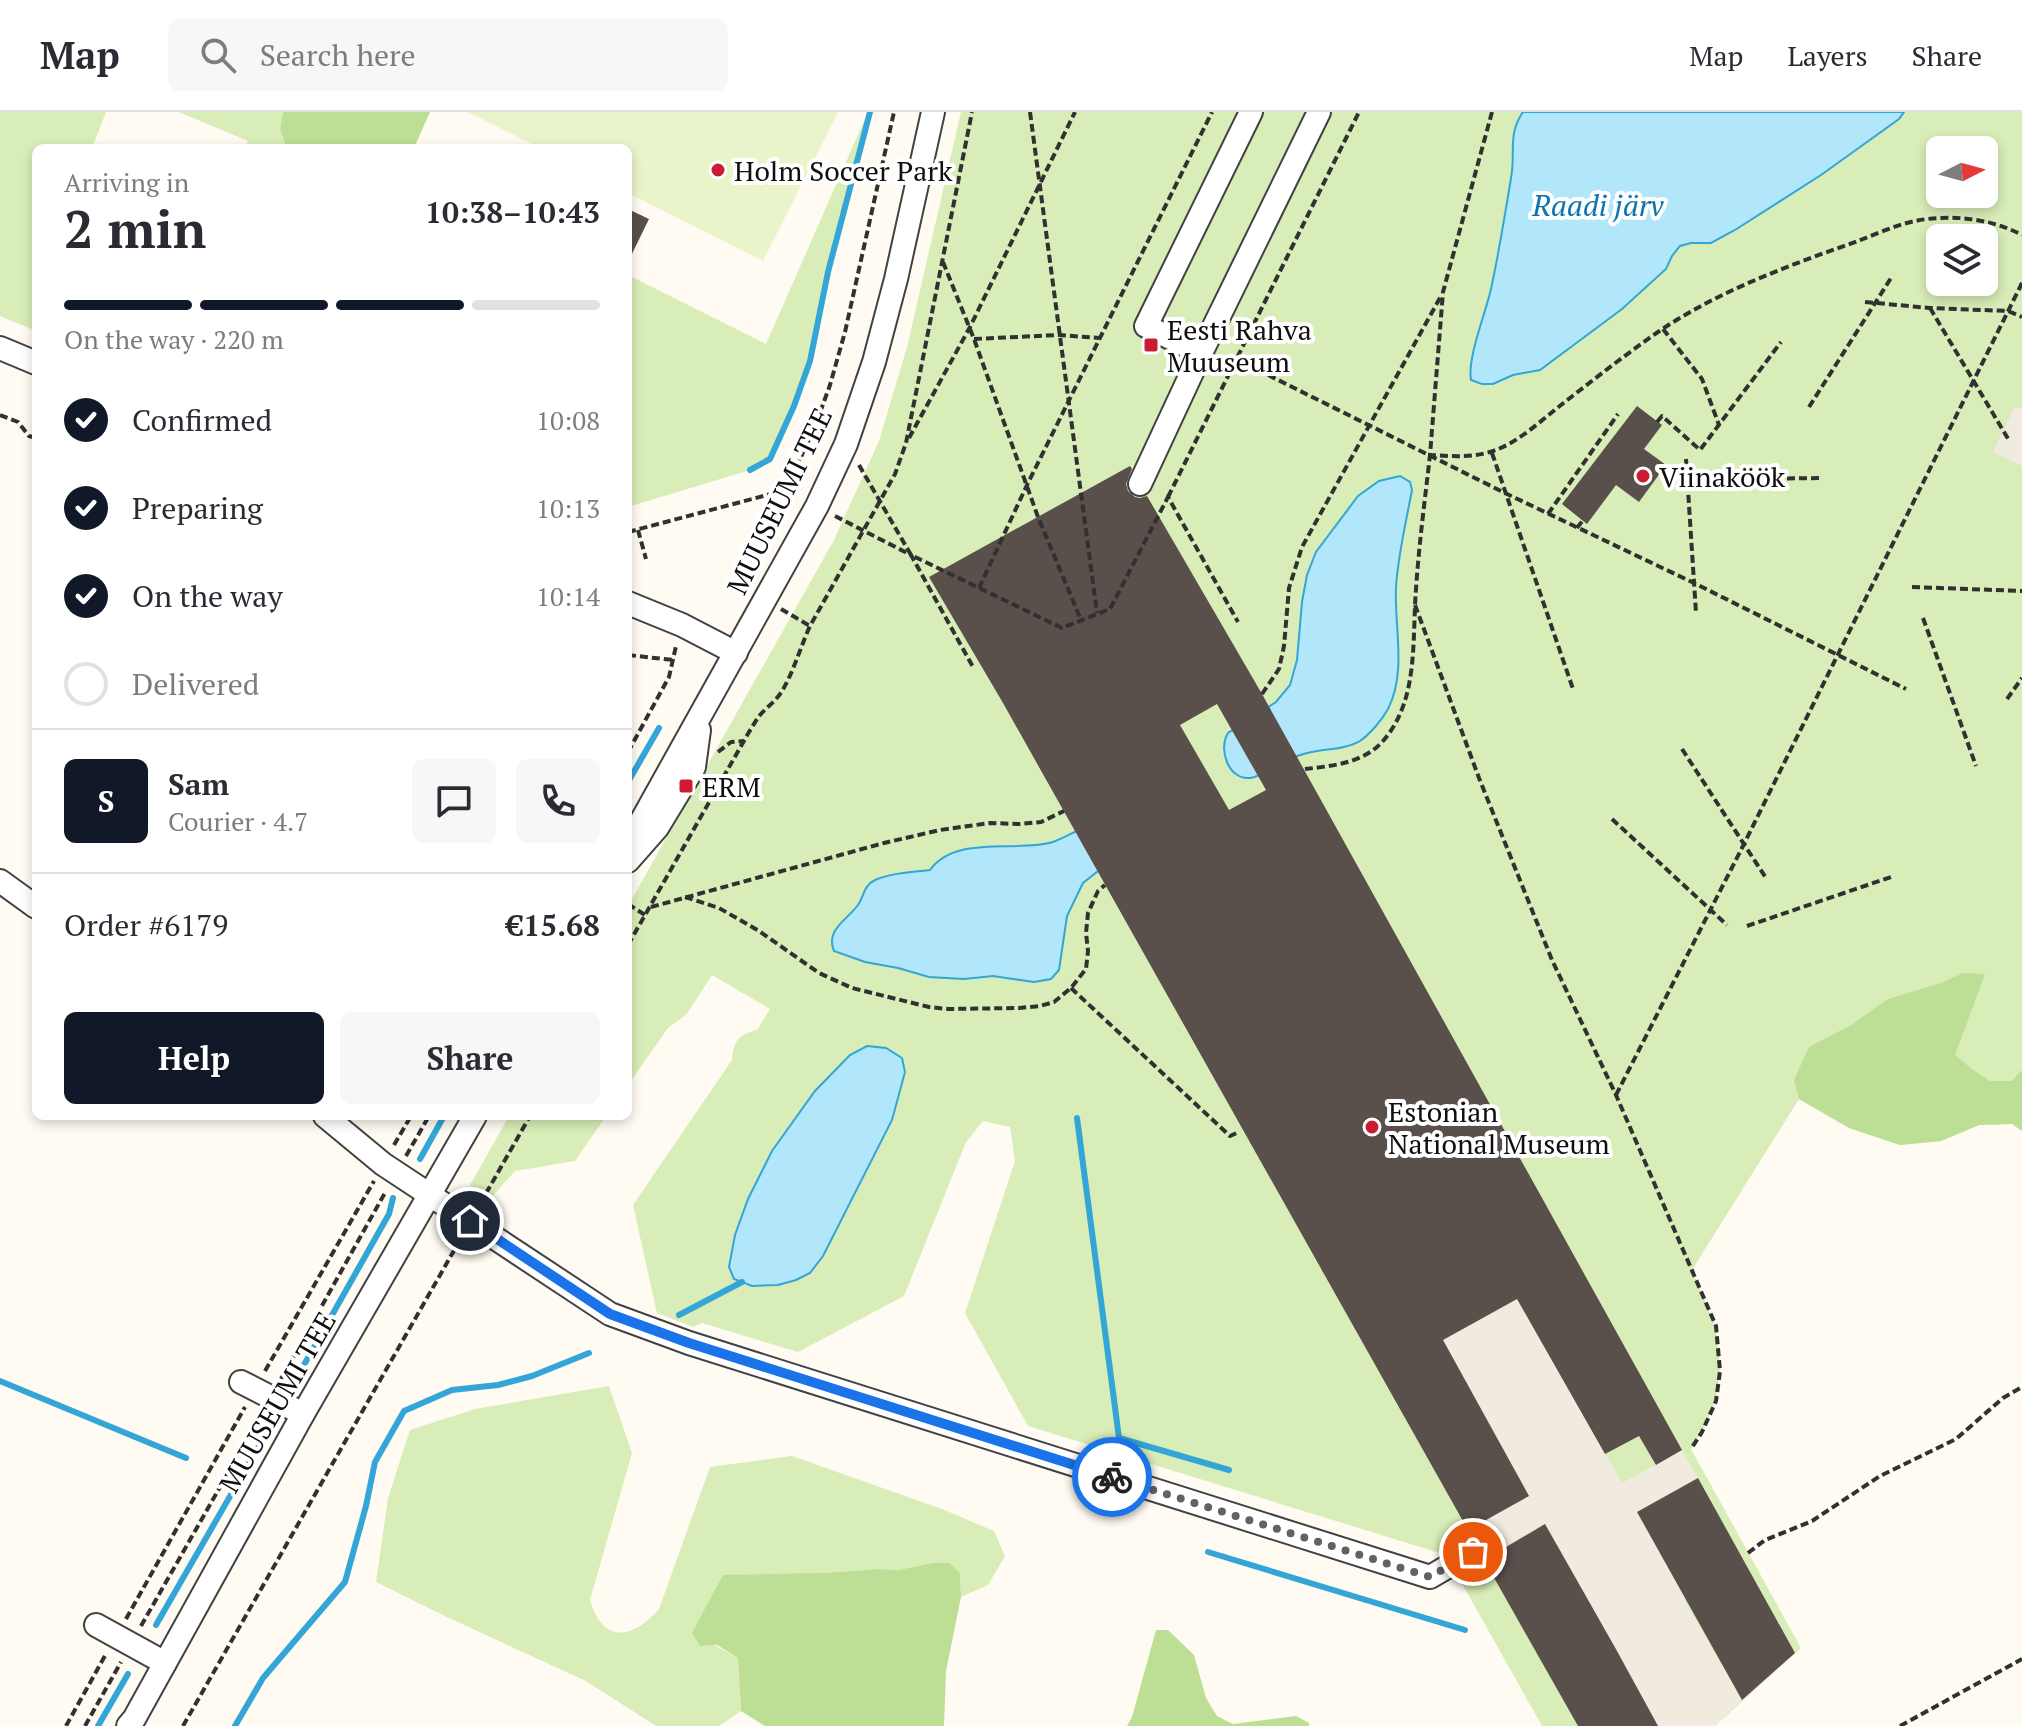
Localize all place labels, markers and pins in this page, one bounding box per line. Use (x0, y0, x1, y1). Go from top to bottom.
place label: Holm Soccer Park (734, 152, 953, 189)
marker: Holm Soccer Park (709, 161, 727, 179)
place label: Eesti Rahva Muuseum (1167, 311, 1312, 380)
marker: Eesti Rahva Muuseum (1142, 336, 1160, 354)
place label: Viinaköök (1659, 458, 1786, 495)
marker: Viinaköök (1634, 467, 1652, 485)
place label: ERM (702, 768, 760, 805)
marker: ERM (677, 777, 695, 795)
place label: Estonian National Museum (1388, 1093, 1610, 1162)
marker: Estonian National Museum (1363, 1118, 1381, 1136)
pin (436, 1187, 504, 1255)
pin (1439, 1518, 1507, 1586)

